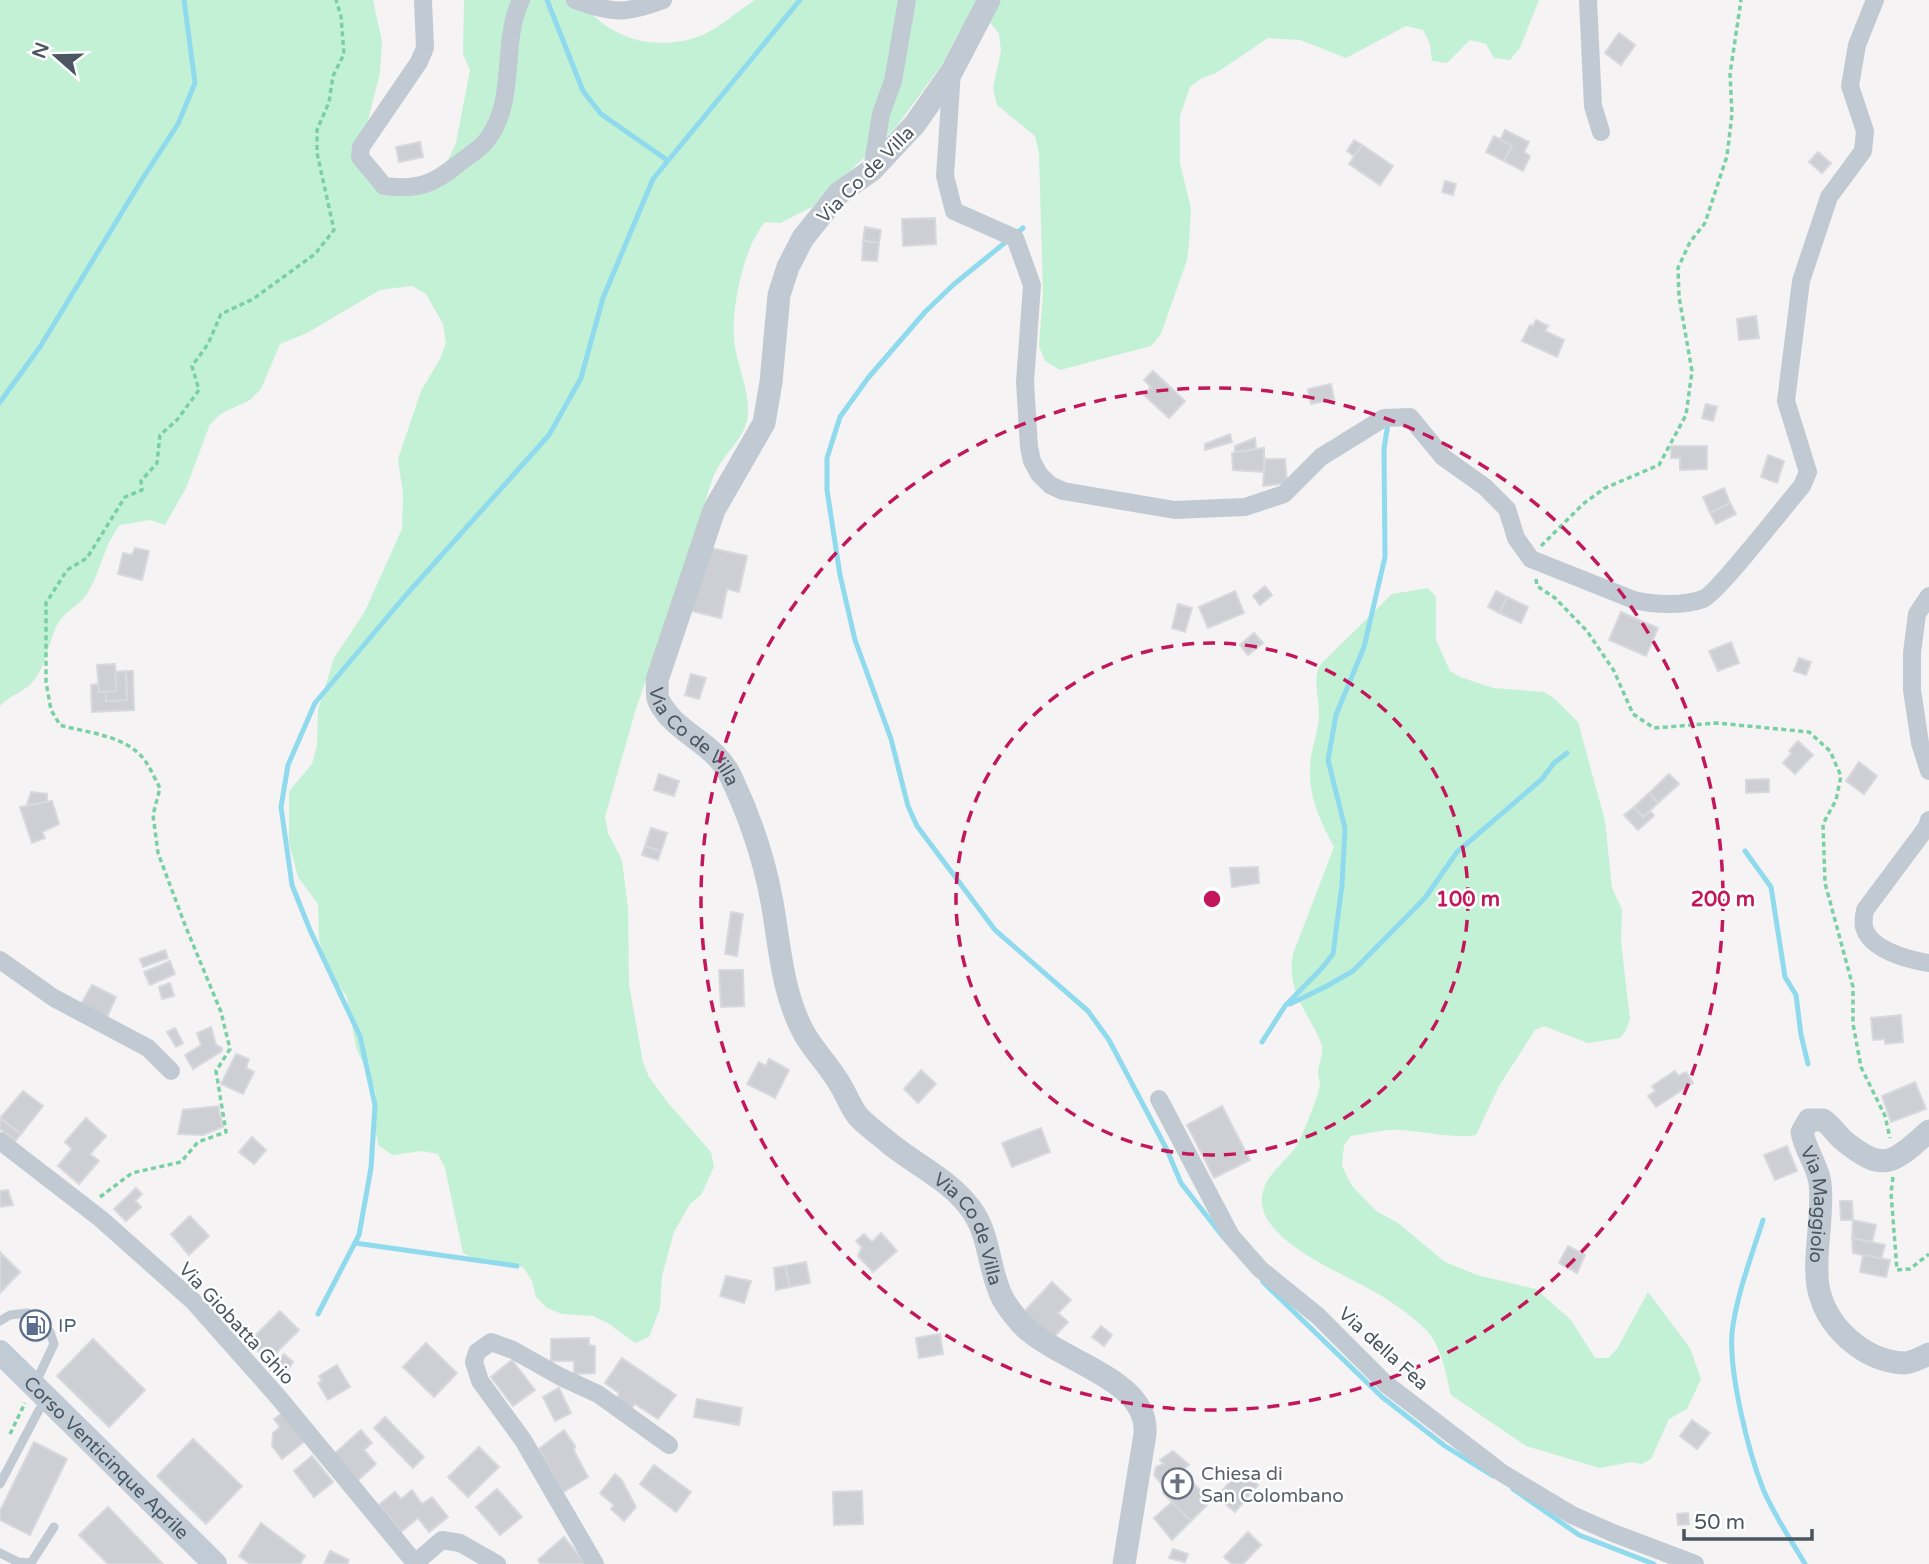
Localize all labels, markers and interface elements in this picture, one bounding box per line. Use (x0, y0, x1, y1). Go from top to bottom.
north arrow (21, 21, 91, 91)
text: N (28, 40, 54, 61)
street label: Via Co de Villa (813, 122, 919, 228)
street label: Via Co de Villa (645, 686, 743, 789)
centre of rings (1200, 887, 1224, 911)
text: 100 m (1436, 887, 1500, 912)
text: 200 m (1691, 887, 1755, 912)
street label: Via Maggiolo (1795, 1143, 1831, 1264)
street label: Via Co de Villa (929, 1168, 1006, 1288)
street label: Via Giobatta Ghio (174, 1258, 298, 1389)
street label: Via della Fea (1334, 1303, 1433, 1395)
fuel station icon: IP (18, 1308, 52, 1342)
place label: IP (58, 1315, 76, 1337)
street label: Corso Venticinque Aprile (19, 1372, 193, 1544)
place label: Chiesa di San Colombano (1201, 1463, 1344, 1507)
church icon: Chiesa di San Colombano (1161, 1467, 1195, 1501)
scale bar (1684, 1498, 1812, 1542)
text: 50 m (1694, 1510, 1745, 1535)

